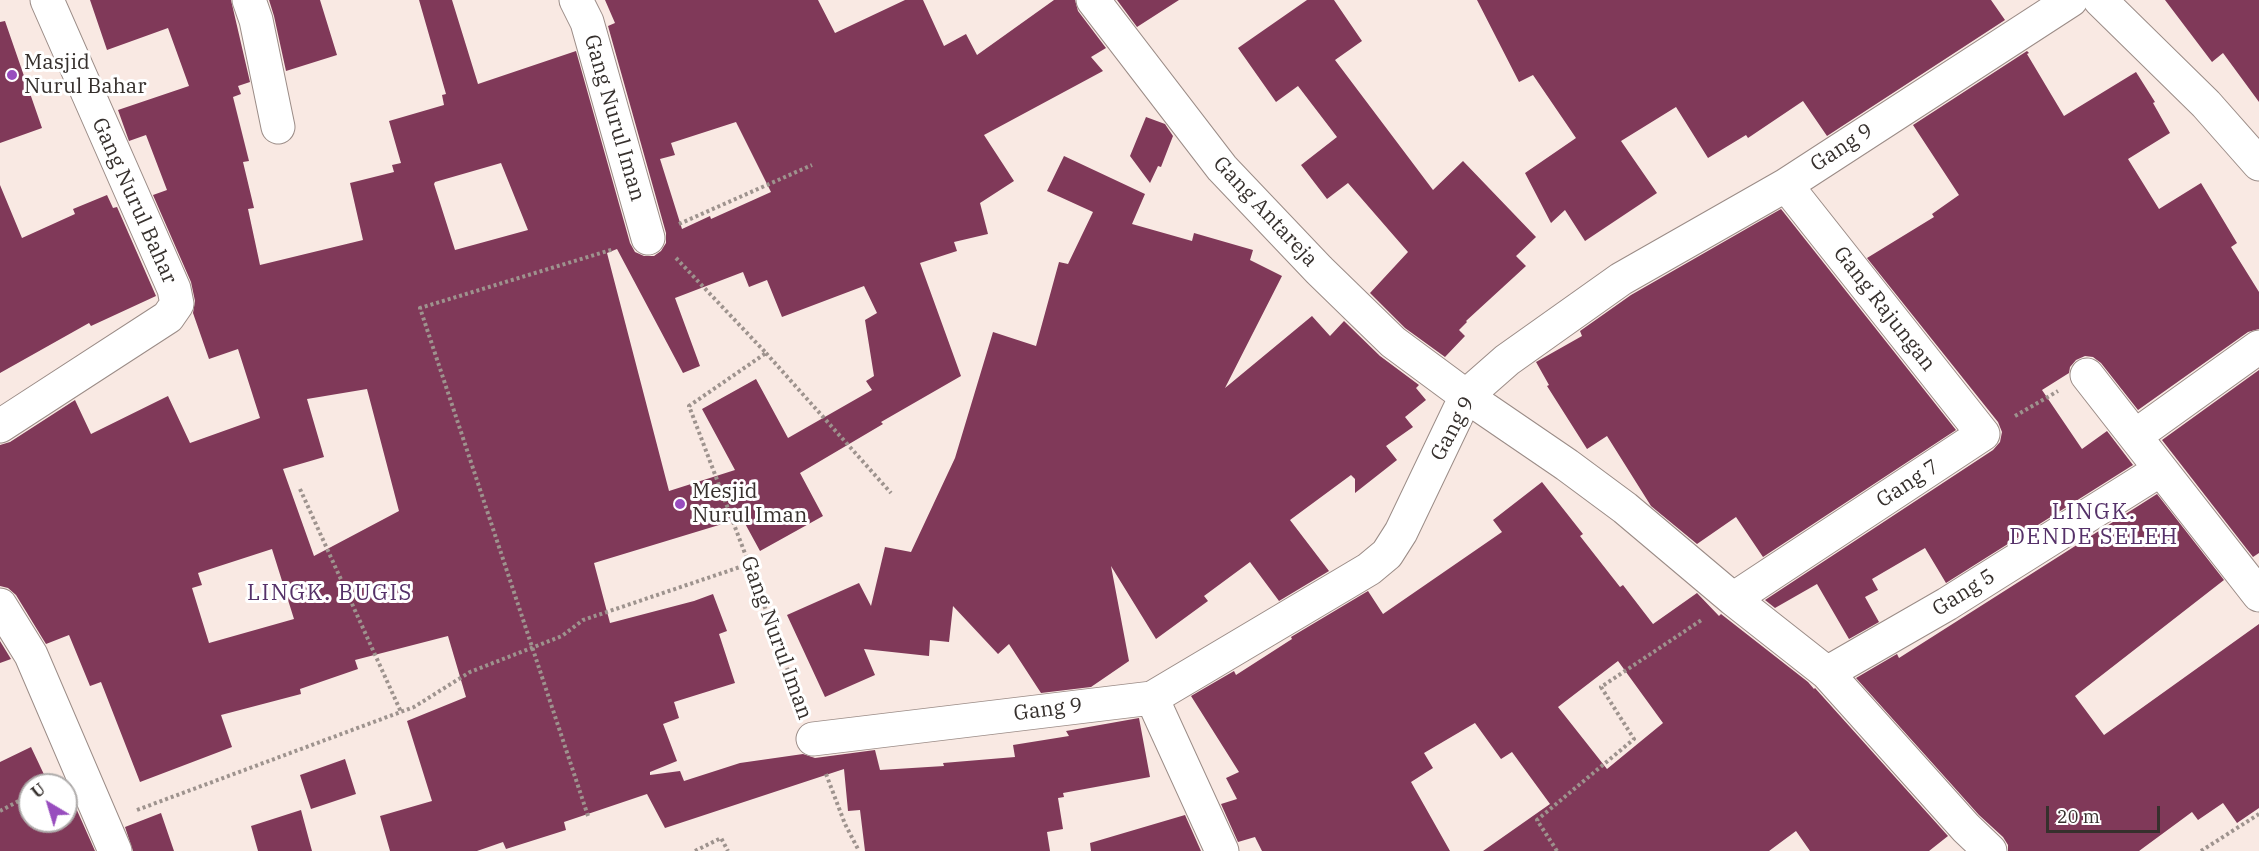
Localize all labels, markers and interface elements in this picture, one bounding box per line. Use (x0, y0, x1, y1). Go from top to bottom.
street label: Gang Nurul Iman (578, 32, 650, 204)
place label: Masjid Nurul Bahar (24, 50, 147, 100)
marker: Masjid Nurul Bahar (5, 68, 19, 82)
street label: Gang Nurul Bahar (86, 114, 182, 288)
street label: Gang 9 (1806, 119, 1878, 177)
street label: Gang Antareja (1207, 152, 1323, 272)
street label: Gang Rajungan (1828, 242, 1940, 376)
street label: Gang 9 (1426, 393, 1480, 465)
street label: Gang 7 (1872, 455, 1944, 513)
place label: Mesjid Nurul Iman (692, 479, 807, 529)
marker: Mesjid Nurul Iman (673, 497, 687, 511)
district label: LINGK. DENDE SELEH (2009, 500, 2179, 552)
street label: Gang Nurul Iman (735, 553, 817, 723)
street label: Gang 5 (1928, 564, 2000, 622)
district label: LINGK. BUGIS (247, 581, 413, 607)
street label: Gang 9 (1012, 693, 1084, 727)
north arrow (18, 773, 78, 833)
text: U (27, 779, 49, 802)
scale bar (2049, 794, 2163, 832)
text: 20 m (2057, 805, 2100, 828)

